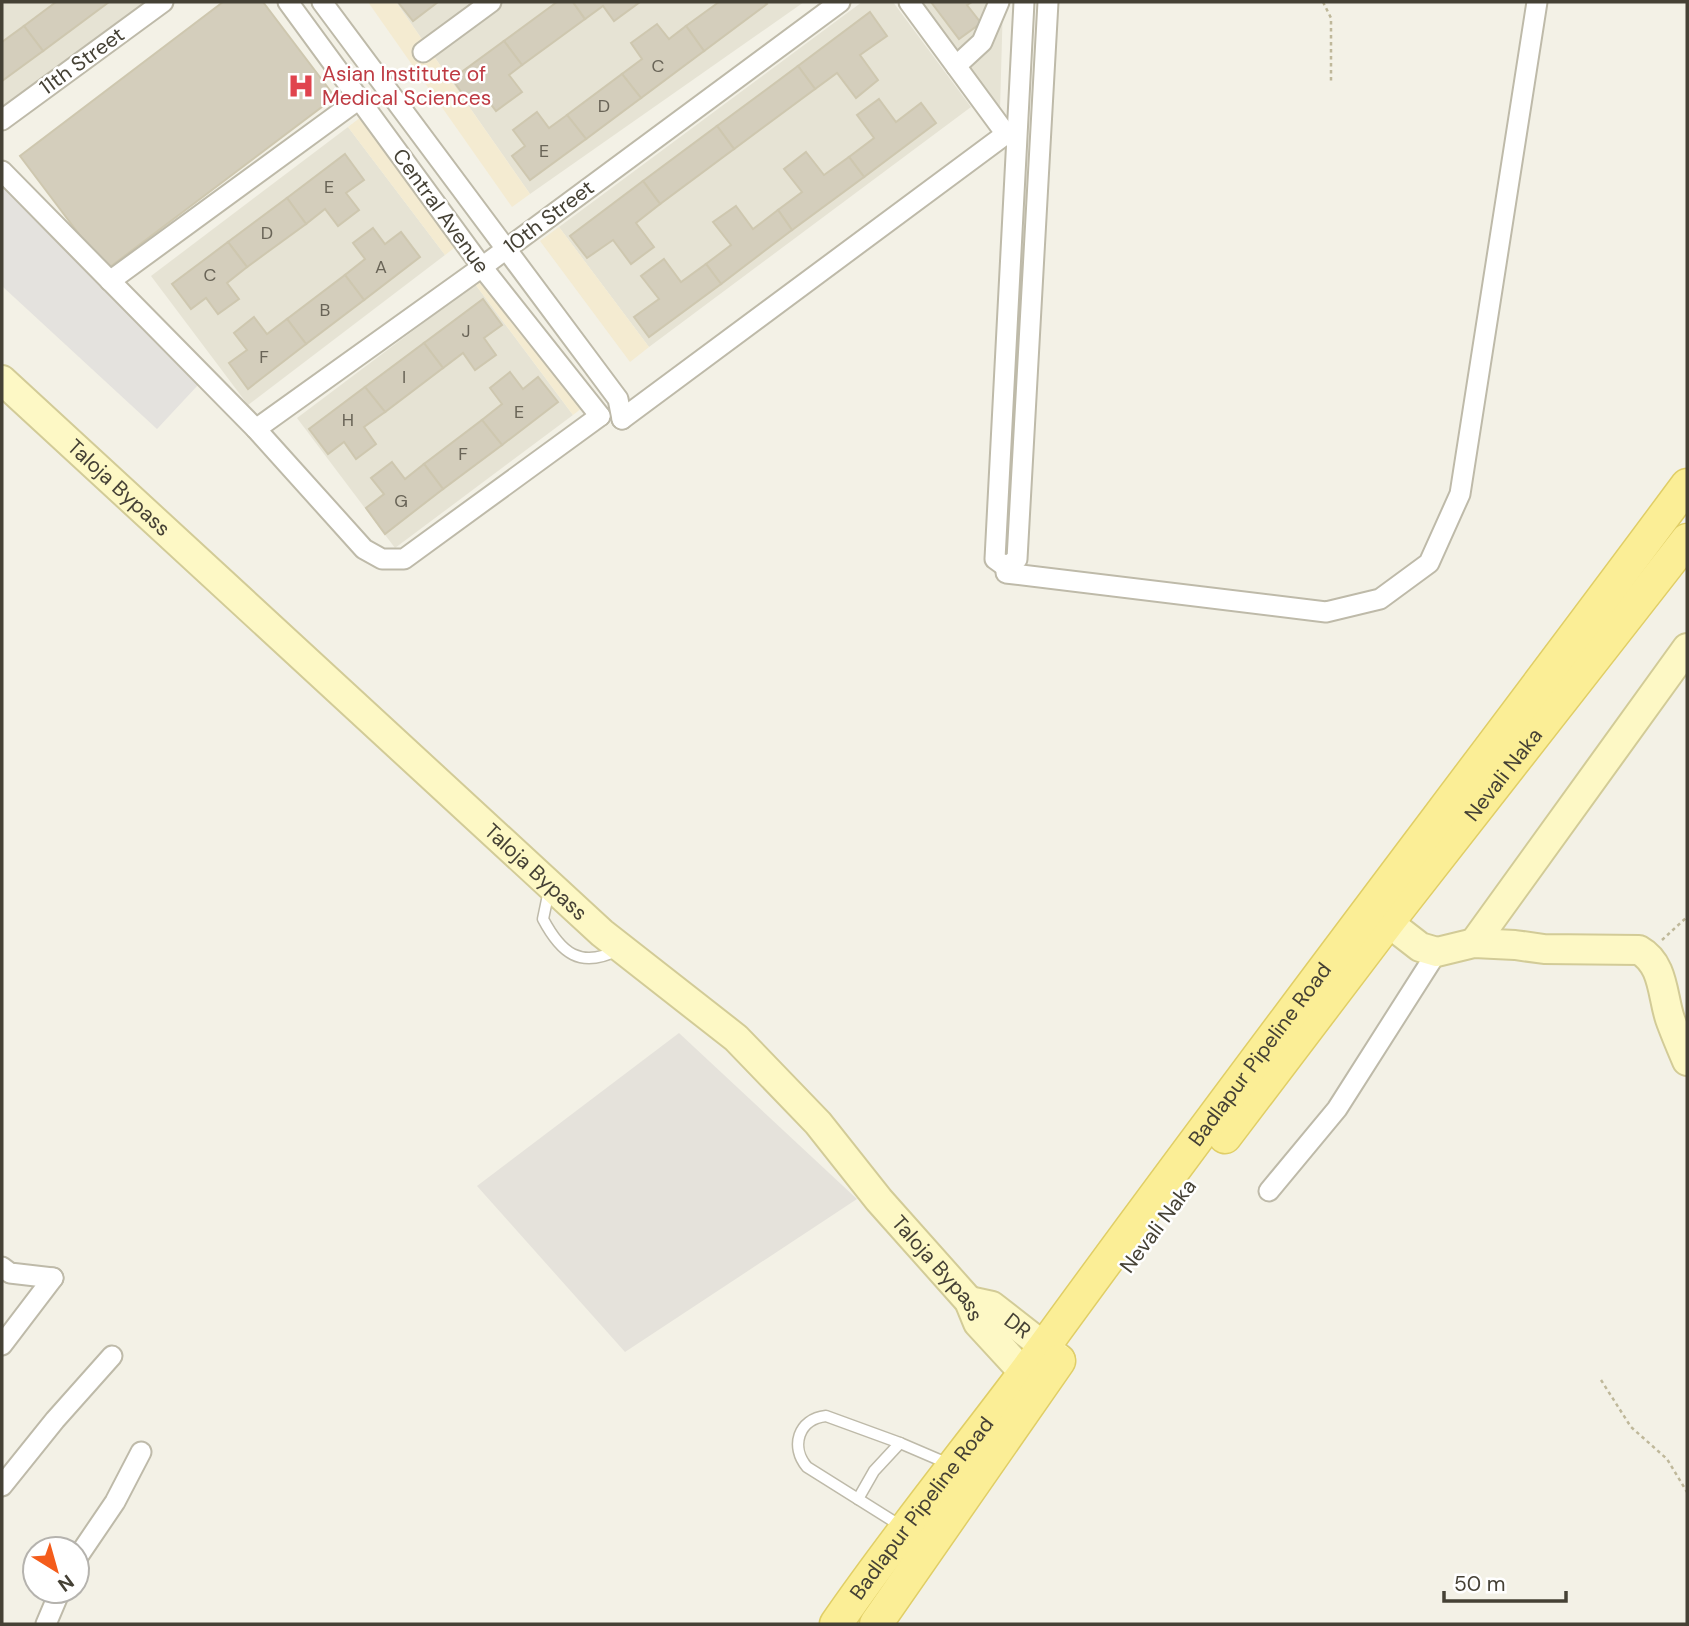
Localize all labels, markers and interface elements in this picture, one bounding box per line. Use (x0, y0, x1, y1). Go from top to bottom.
street label: 11th Street (34, 21, 130, 101)
house number: C (652, 54, 665, 78)
place label: Asian Institute of Medical Sciences (322, 60, 491, 112)
hospital icon: Asian Institute of Medical Sciences (286, 71, 316, 101)
house number: D (598, 94, 610, 118)
house number: E (539, 139, 549, 163)
street label: Central Avenue (386, 143, 496, 279)
street label: 10th Street (498, 174, 600, 260)
house number: E (324, 175, 334, 199)
house number: D (261, 221, 273, 245)
house number: A (375, 255, 387, 279)
house number: C (204, 263, 217, 287)
house number: B (320, 298, 331, 322)
house number: J (461, 319, 471, 343)
house number: F (259, 345, 269, 369)
house number: I (402, 365, 406, 389)
house number: E (514, 400, 524, 424)
house number: H (342, 408, 354, 432)
street label: Taloja Bypass (61, 433, 177, 542)
house number: F (458, 442, 468, 466)
house number: G (394, 489, 408, 513)
street label: Nevali Naka (1458, 722, 1549, 827)
street label: Taloja Bypass (478, 817, 593, 927)
street label: Badlapur Pipeline Road (1182, 957, 1338, 1152)
street label: Nevali Naka (1113, 1173, 1203, 1279)
street label: Taloja Bypass (885, 1209, 990, 1325)
street label: DR (998, 1307, 1037, 1345)
street label: Badlapur Pipeline Road (843, 1411, 1000, 1605)
north arrow (21, 1535, 91, 1605)
scale bar (1444, 1560, 1566, 1604)
text: N (53, 1569, 79, 1597)
text: 50 m (1454, 1570, 1505, 1598)

